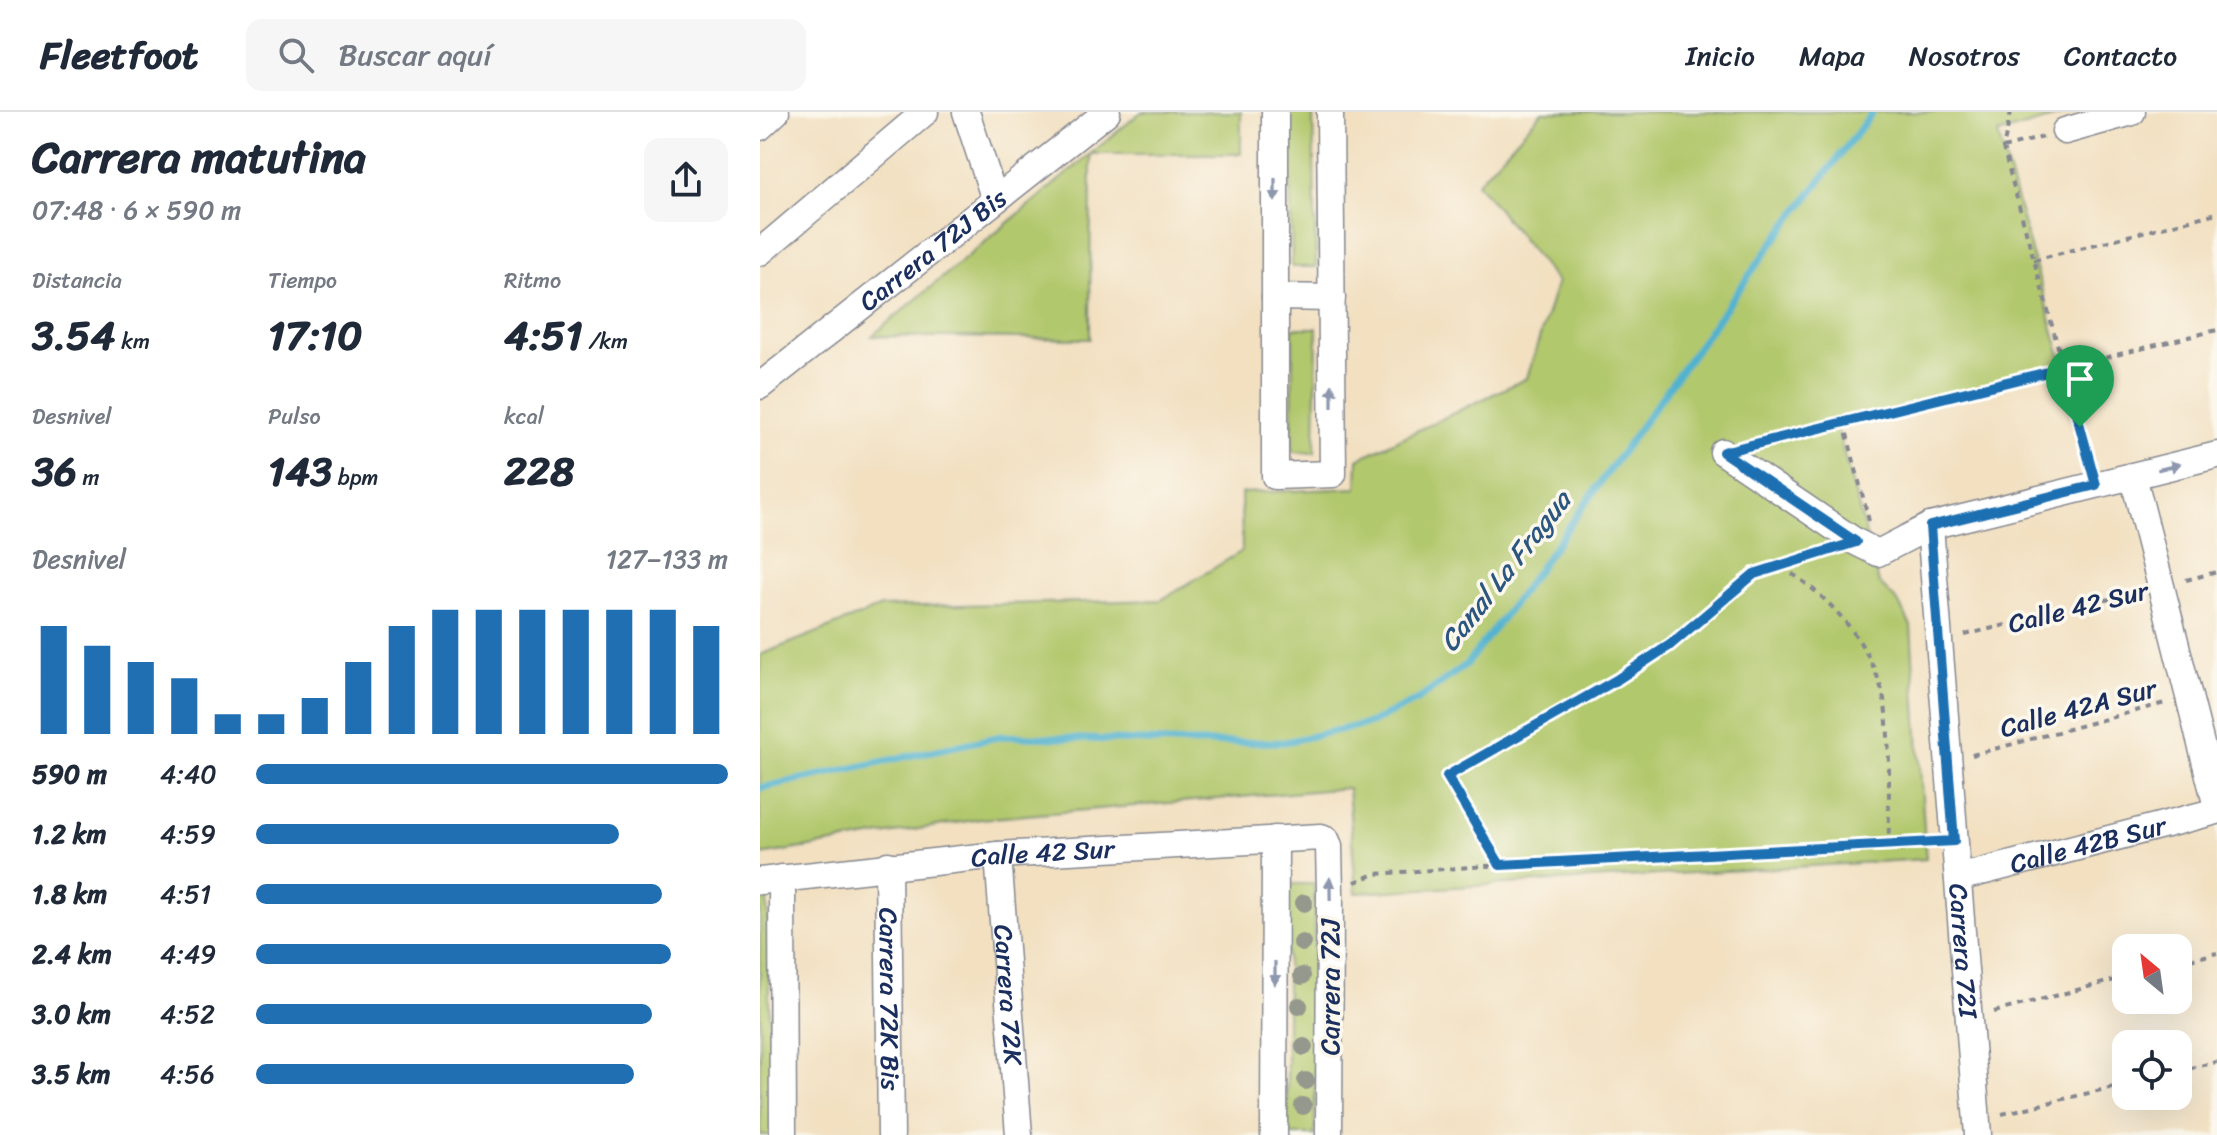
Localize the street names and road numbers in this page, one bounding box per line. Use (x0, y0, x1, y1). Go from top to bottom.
street label: Carrera 72J Bis (848, 175, 1018, 323)
street label: Calle 42 Sur (2003, 567, 2154, 647)
street label: Calle 42A Sur (1995, 665, 2163, 751)
street label: Calle 42B Sur (2005, 802, 2172, 887)
street label: Calle 42 Sur (969, 825, 1117, 881)
street label: Carrera 72I (1935, 882, 1992, 1021)
street label: Carrera 72K Bis (865, 907, 914, 1092)
street label: Carrera 72J (1307, 918, 1353, 1055)
street label: Carrera 72K (980, 923, 1037, 1067)

